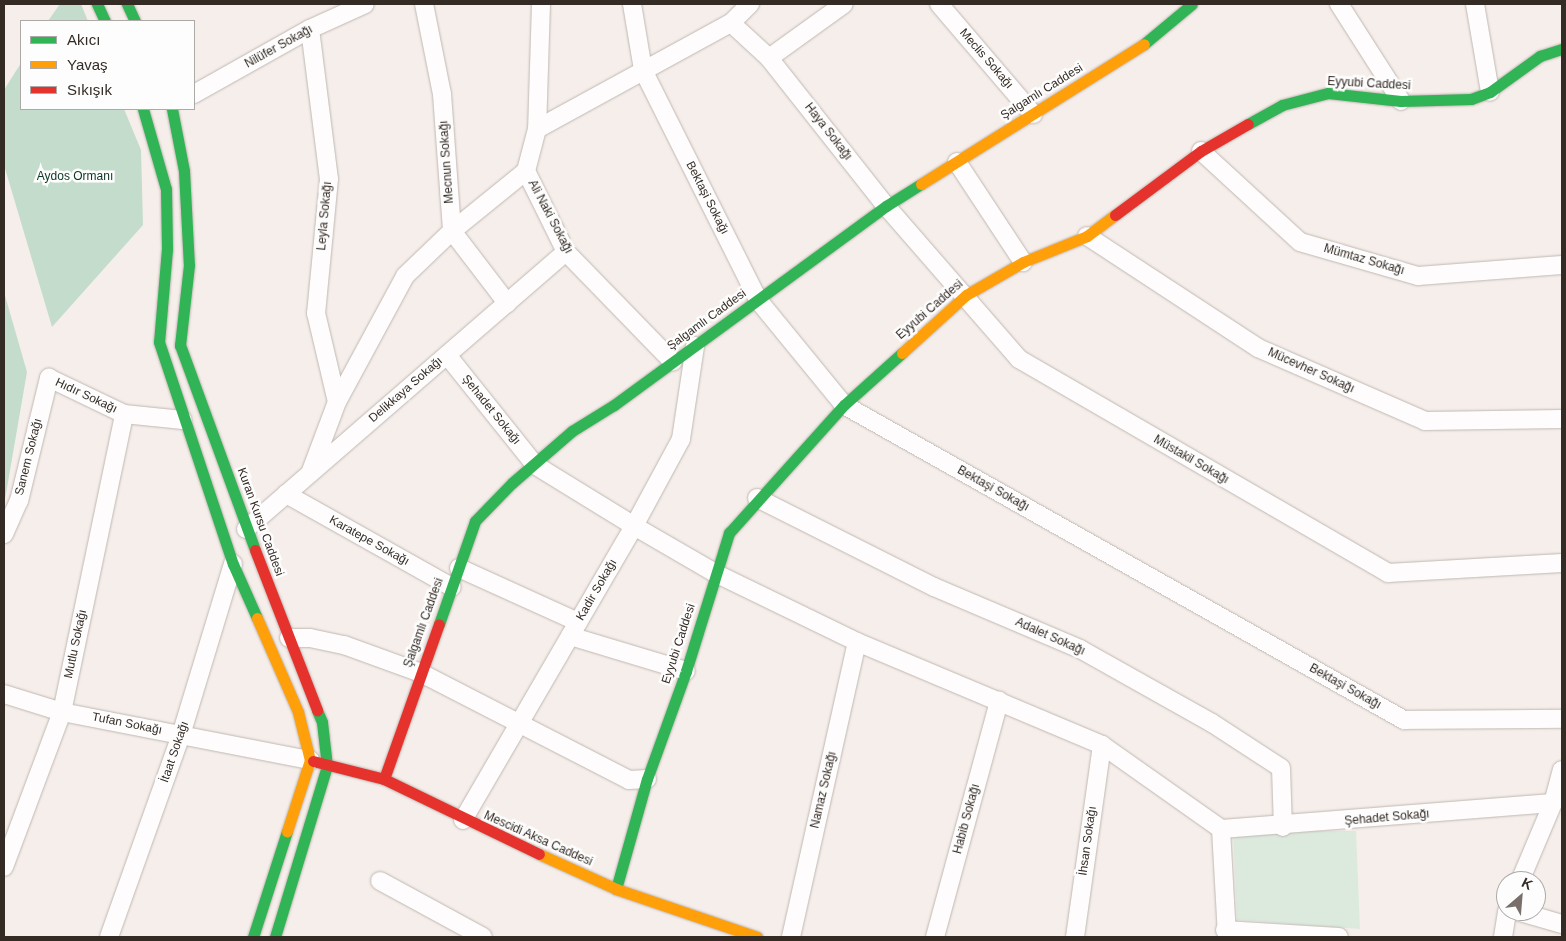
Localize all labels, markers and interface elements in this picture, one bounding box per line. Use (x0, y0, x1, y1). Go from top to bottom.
legend (20, 20, 195, 110)
street label: Nilüfer Sokağı (243, 22, 315, 72)
street label: Meclis Sokağı (956, 26, 1016, 92)
text: Akıcı (67, 31, 100, 48)
text: Yavaş (67, 56, 108, 73)
street label: Şalgamlı Caddesi (998, 61, 1086, 123)
street label: Eyyubi Caddesi (1327, 75, 1411, 93)
text: Sıkışık (67, 81, 112, 98)
street label: Haya Sokağı (801, 100, 855, 164)
street label: Mecnun Sokağı (437, 120, 457, 204)
street label: Bektaşi Sokağı (682, 159, 732, 237)
park label: Aydos Ormanı (37, 170, 113, 184)
street label: Ali Naki Sokağı (525, 178, 575, 256)
street label: Leyla Sokağı (315, 181, 335, 251)
street label: Mümtaz Sokağı (1322, 242, 1406, 278)
street label: Eyyubi Caddesi (894, 277, 966, 343)
street label: Şalgamlı Caddesi (665, 287, 749, 353)
street label: Mücevher Sokağı (1265, 345, 1357, 397)
street label: Delikkaya Sokağı (366, 354, 446, 426)
street label: Şehadet Sokağı (459, 372, 523, 448)
street label: Hıdır Sokağı (53, 375, 119, 417)
street label: Sanem Sokağı (12, 417, 46, 497)
street label: Müstakil Sokağı (1151, 433, 1231, 487)
street label: Bektaşi Sokağı (955, 463, 1031, 515)
street label: Kuran Kursu Caddesi (234, 466, 286, 578)
street label: Karatepe Sokağı (326, 513, 412, 569)
street label: Kadir Sokağı (574, 557, 620, 623)
street label: Şalgamlı Caddesi (401, 576, 447, 670)
street label: Eyyubi Caddesi (659, 602, 699, 686)
street label: Mutlu Sokağı (62, 608, 90, 680)
street label: Adalet Sokağı (1013, 615, 1087, 659)
street label: Bektaşi Sokağı (1307, 661, 1383, 713)
street label: Tufan Sokağı (91, 710, 163, 738)
street label: İtaat Sokağı (158, 719, 192, 785)
street label: Namaz Sokağı (808, 750, 840, 830)
street label: Habib Sokağı (951, 782, 983, 856)
street label: İhsan Sokağı (1076, 805, 1100, 877)
street label: Şehadet Sokağı (1344, 807, 1430, 829)
street label: Mescidi Aksa Caddesi (481, 808, 595, 870)
north arrow (1496, 871, 1546, 921)
text: K (1519, 874, 1535, 893)

